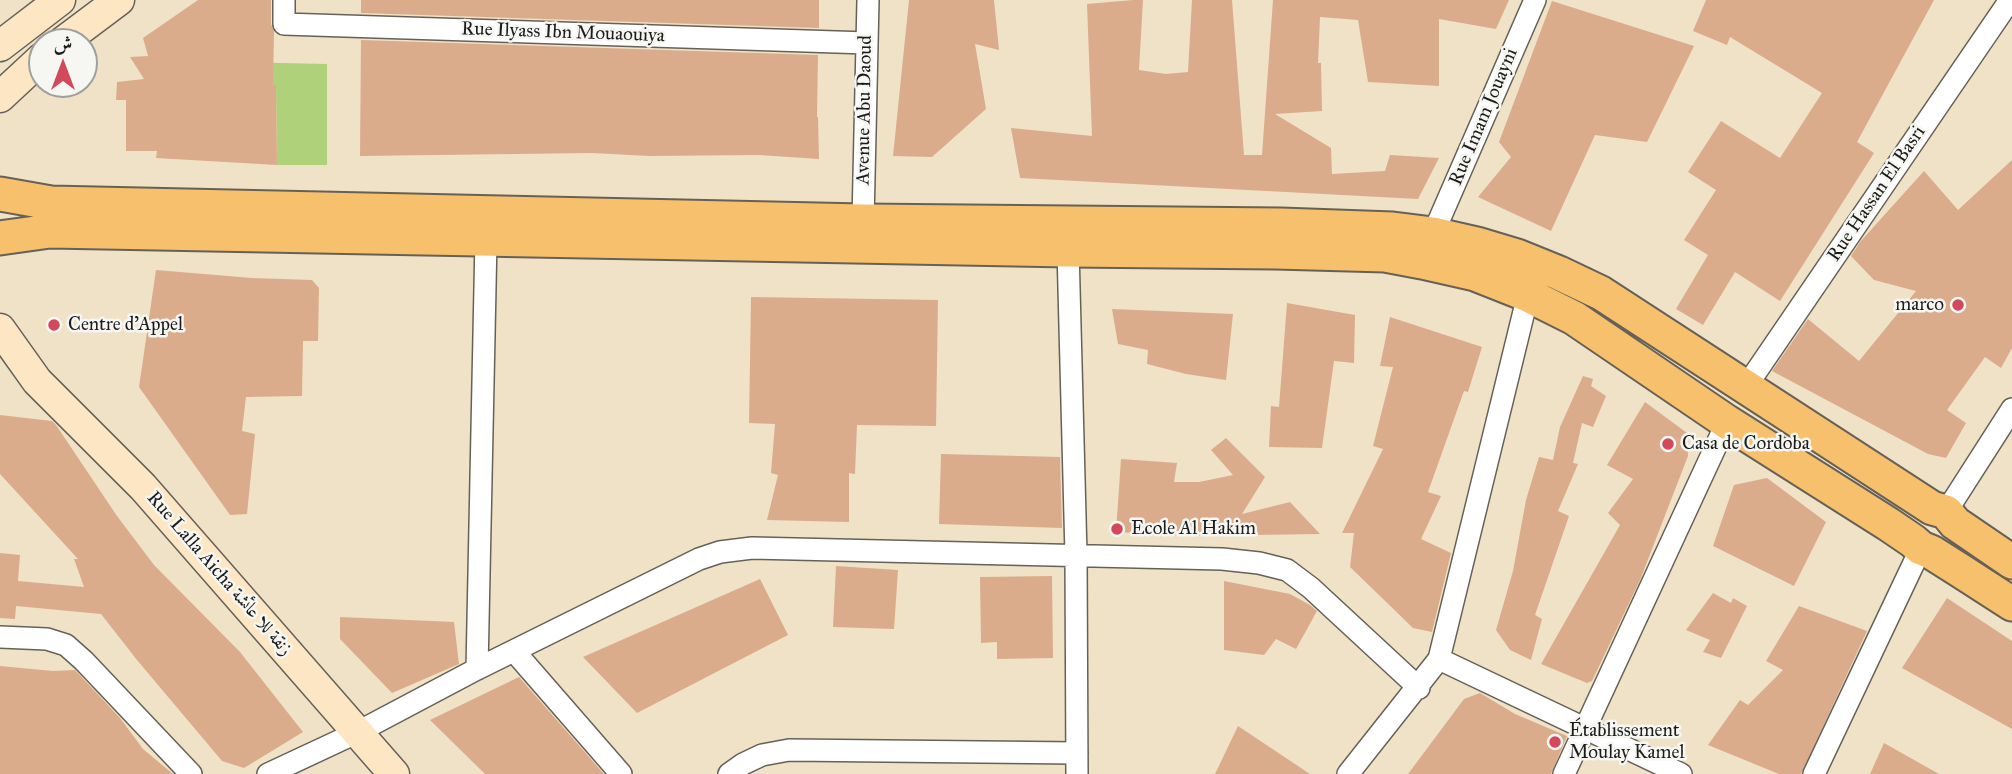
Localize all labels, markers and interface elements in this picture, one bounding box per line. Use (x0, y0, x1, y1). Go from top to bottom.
street label: Rue Ilyass Ibn Mouaouiya (461, 18, 665, 48)
north arrow (28, 28, 98, 98)
text: ش (54, 32, 72, 55)
street label: Avenue Abu Daoud (852, 35, 878, 185)
street label: Rue Imam Jouayni (1445, 45, 1523, 189)
street label: Rue Hassan El Basri (1823, 122, 1931, 266)
place label: marco (1895, 294, 1944, 316)
marker: marco (1950, 297, 1966, 313)
place label: Centre d'Appel (68, 314, 183, 336)
marker: Centre d'Appel (46, 317, 62, 333)
place label: Casa de Cordoba (1682, 433, 1810, 455)
marker: Casa de Cordoba (1660, 436, 1676, 452)
street label: Rue Lalla Aicha زنقة للا عائشة (141, 487, 297, 661)
place label: Ecole Al Hakim (1131, 518, 1256, 540)
marker: Ecole Al Hakim (1109, 521, 1125, 537)
place label: Établissement Moulay Kamel (1569, 720, 1685, 764)
marker: Établissement Moulay Kamel (1547, 734, 1563, 750)

